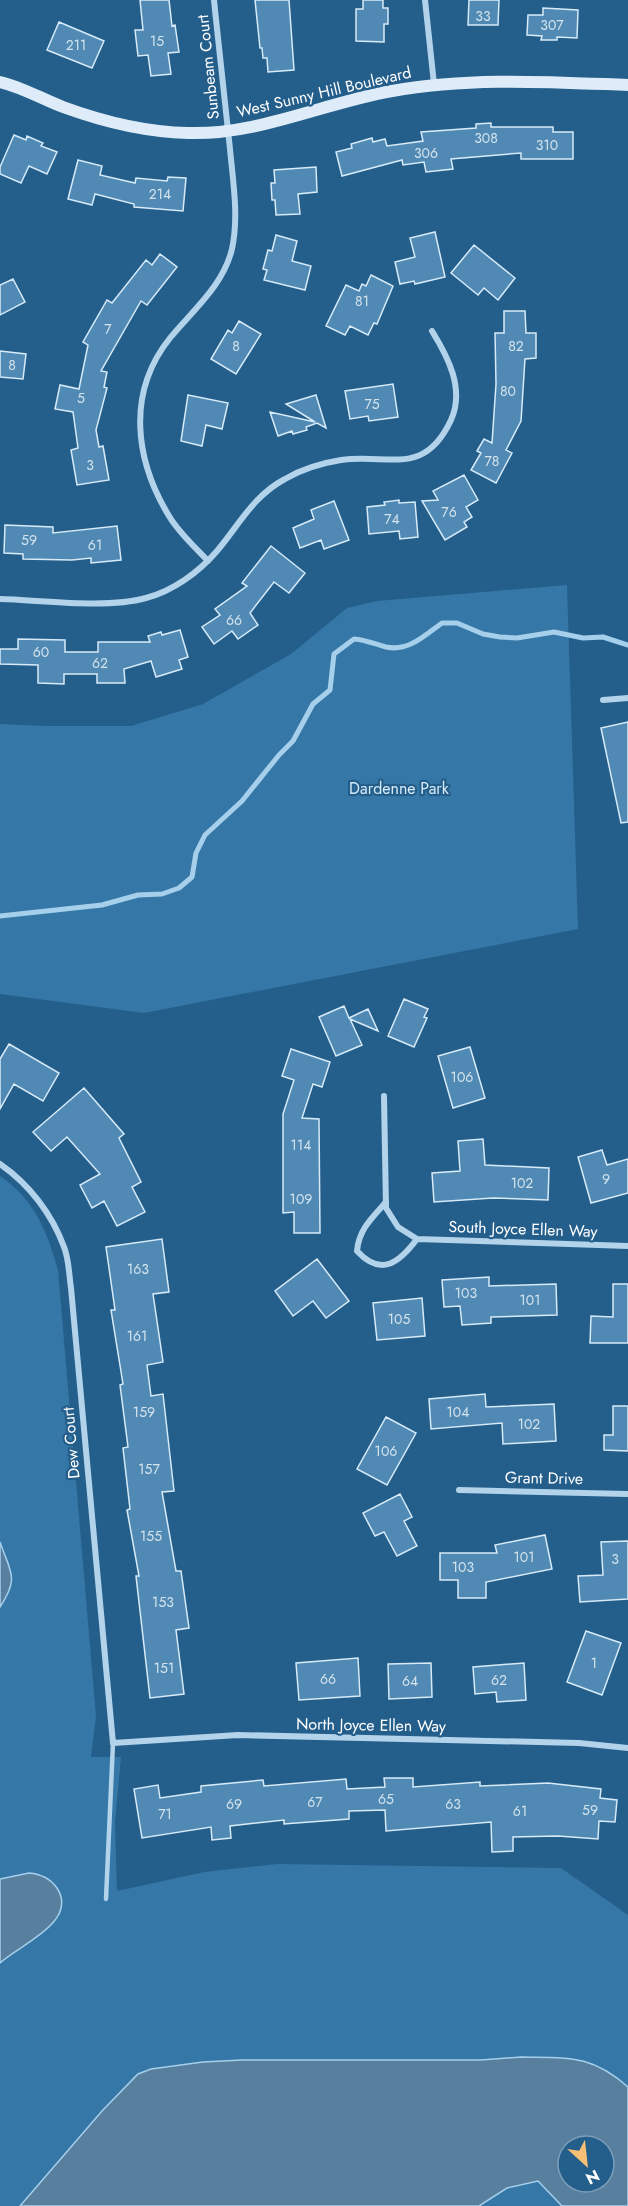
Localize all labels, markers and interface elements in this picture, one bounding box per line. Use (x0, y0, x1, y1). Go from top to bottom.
house number: 33 (475, 6, 491, 26)
street label: Sunbeam Court (191, 13, 225, 121)
house number: 307 (540, 15, 564, 35)
house number: 15 (150, 31, 164, 51)
house number: 211 (66, 35, 86, 55)
street label: West Sunny Hill Boulevard (234, 61, 414, 123)
house number: 308 (474, 128, 498, 148)
house number: 310 (536, 135, 558, 155)
house number: 306 (414, 143, 438, 163)
house number: 214 (149, 184, 171, 204)
house number: 81 (355, 291, 369, 311)
house number: 7 (104, 319, 112, 339)
house number: 8 (232, 336, 240, 356)
house number: 82 (508, 336, 524, 356)
house number: 8 (8, 355, 16, 375)
house number: 80 (500, 381, 516, 401)
house number: 5 (77, 388, 85, 408)
house number: 75 (364, 394, 380, 414)
house number: 78 (485, 451, 500, 471)
house number: 3 (86, 455, 94, 475)
house number: 76 (441, 502, 457, 522)
house number: 74 (384, 509, 400, 529)
house number: 59 (21, 530, 37, 550)
house number: 61 (88, 535, 102, 555)
house number: 66 (226, 610, 242, 630)
house number: 60 (33, 642, 49, 662)
house number: 62 (92, 653, 108, 673)
park label: Dardenne Park (349, 777, 450, 800)
house number: 106 (451, 1067, 473, 1087)
house number: 114 (291, 1135, 311, 1155)
house number: 9 (602, 1169, 610, 1189)
house number: 102 (511, 1173, 533, 1193)
house number: 109 (290, 1189, 312, 1209)
street label: South Joyce Ellen Way (448, 1215, 599, 1243)
house number: 163 (127, 1259, 149, 1279)
house number: 103 (455, 1283, 478, 1303)
house number: 101 (520, 1290, 541, 1310)
house number: 105 (388, 1309, 410, 1329)
house number: 161 (127, 1326, 147, 1346)
house number: 159 (133, 1402, 155, 1422)
house number: 104 (447, 1402, 469, 1422)
street label: Dew Court (56, 1406, 86, 1480)
house number: 102 (518, 1414, 540, 1434)
house number: 106 (375, 1441, 397, 1461)
house number: 157 (138, 1459, 160, 1479)
street label: Grant Drive (505, 1466, 583, 1490)
house number: 155 (140, 1526, 162, 1546)
house number: 101 (514, 1547, 535, 1567)
house number: 3 (611, 1549, 619, 1569)
house number: 103 (452, 1557, 475, 1577)
house number: 153 (152, 1592, 174, 1612)
house number: 1 (591, 1653, 597, 1673)
house number: 151 (154, 1658, 174, 1678)
house number: 66 (320, 1669, 336, 1689)
house number: 62 (491, 1670, 507, 1690)
house number: 64 (402, 1671, 418, 1691)
street label: North Joyce Ellen Way (296, 1712, 447, 1738)
house number: 65 (378, 1789, 394, 1809)
house number: 67 (307, 1792, 323, 1812)
house number: 69 (226, 1794, 242, 1814)
house number: 63 (445, 1794, 461, 1814)
house number: 59 (582, 1800, 598, 1820)
house number: 61 (513, 1801, 527, 1821)
house number: 71 (158, 1804, 172, 1824)
north arrow (556, 2134, 616, 2194)
text: N (582, 2164, 603, 2190)

